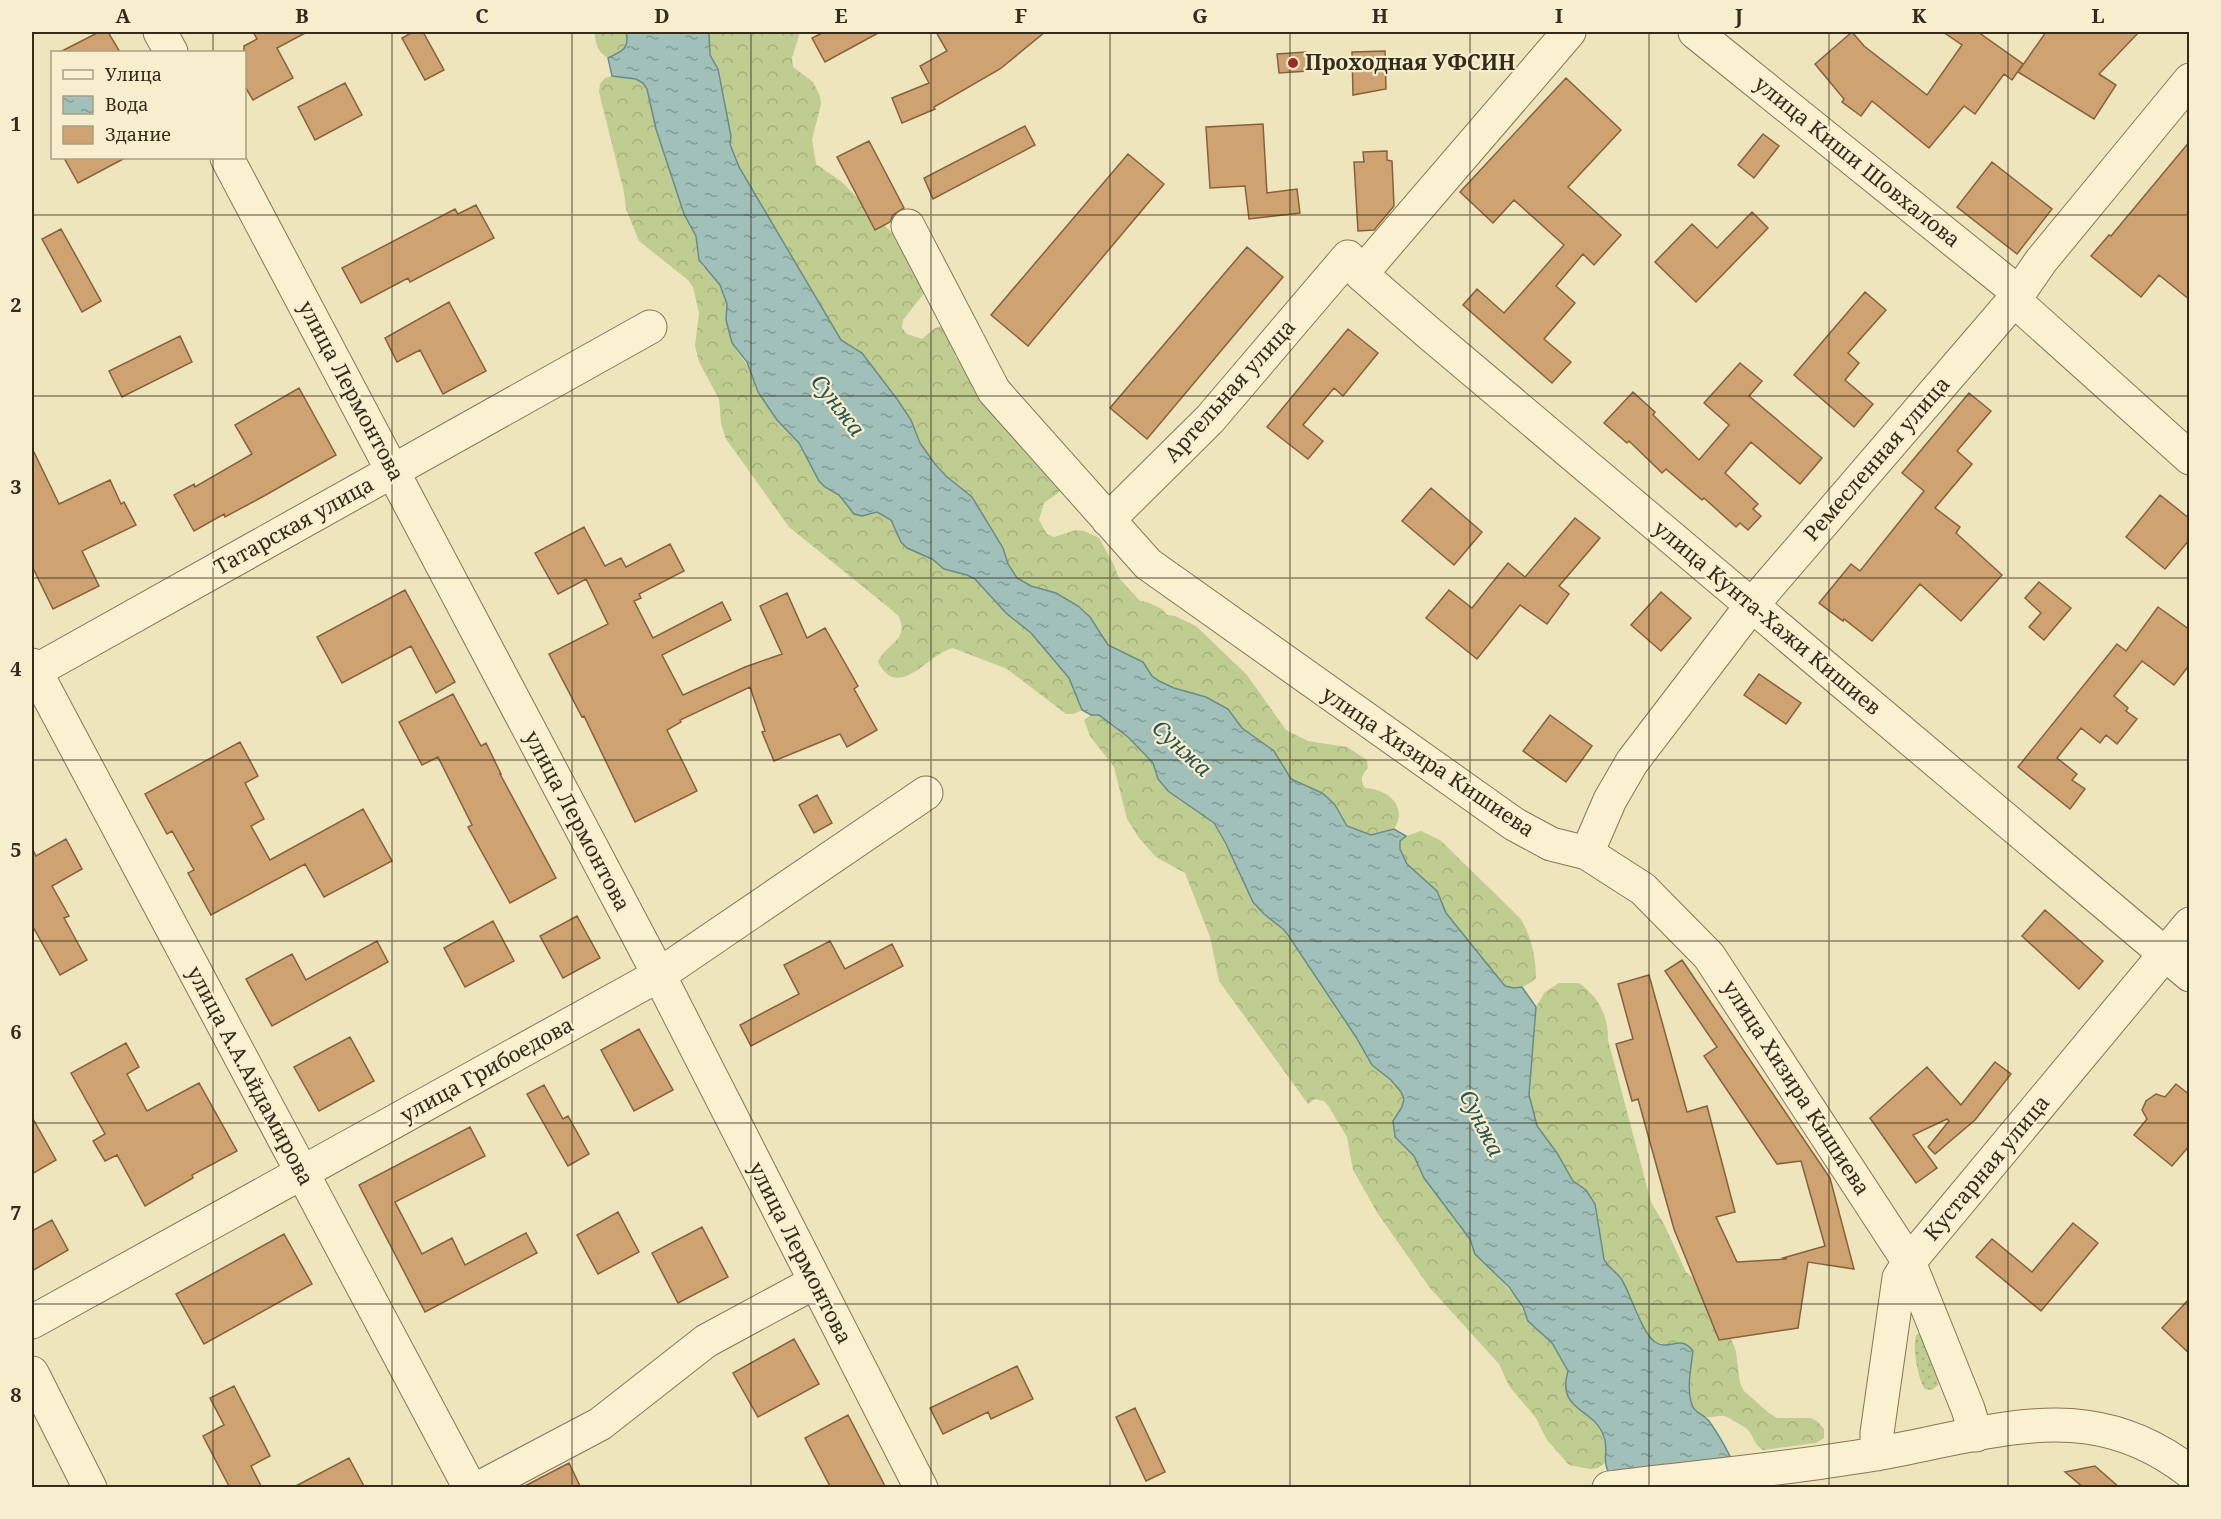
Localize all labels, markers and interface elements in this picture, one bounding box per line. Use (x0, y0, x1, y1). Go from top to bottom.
text: A (115, 2, 131, 29)
text: B (295, 2, 309, 29)
text: C (475, 2, 489, 29)
text: D (654, 2, 670, 29)
text: E (834, 2, 848, 29)
text: F (1015, 2, 1027, 29)
text: G (1192, 2, 1208, 29)
text: H (1372, 2, 1388, 29)
text: I (1555, 2, 1563, 29)
text: J (1734, 2, 1743, 29)
text: K (1912, 2, 1927, 29)
text: L (2091, 2, 2105, 29)
place label: Проходная УФСИН (1305, 48, 1515, 76)
legend (51, 51, 246, 159)
marker: Проходная УФСИН (1286, 56, 1300, 70)
text: Улица (105, 62, 162, 86)
street label: улица Киши Шовхалова (1749, 69, 1967, 253)
text: Вода (105, 92, 149, 116)
text: 1 (10, 110, 22, 137)
text: Здание (105, 122, 171, 146)
text: 2 (10, 291, 22, 318)
street label: улица Лермонтова (292, 295, 411, 486)
street label: Артельная улица (1158, 313, 1301, 468)
water label: Сунжа (805, 367, 873, 442)
street label: Ремесленная улица (1797, 370, 1956, 547)
street label: Татарская улица (209, 470, 378, 581)
text: 3 (10, 473, 22, 500)
street label: улица Кунта-Хажи Кишиев (1648, 514, 1887, 721)
text: 4 (10, 655, 22, 682)
street label: улица Хизира Кишиева (1317, 679, 1540, 843)
water label: Сунжа (1146, 712, 1219, 783)
street label: улица Лермонтова (518, 725, 637, 916)
text: 5 (10, 836, 22, 863)
street label: улица А.А.Айдамирова (181, 961, 321, 1190)
street label: улица Хизира Кишиева (1717, 975, 1877, 1200)
street label: улица Грибоедова (395, 1010, 578, 1128)
text: 6 (10, 1018, 22, 1045)
water label: Сунжа (1453, 1084, 1513, 1162)
street label: Кустарная улица (1917, 1089, 2055, 1246)
street label: улица Лермонтова (743, 1157, 859, 1348)
text: 7 (10, 1199, 22, 1226)
text: 8 (10, 1381, 22, 1408)

